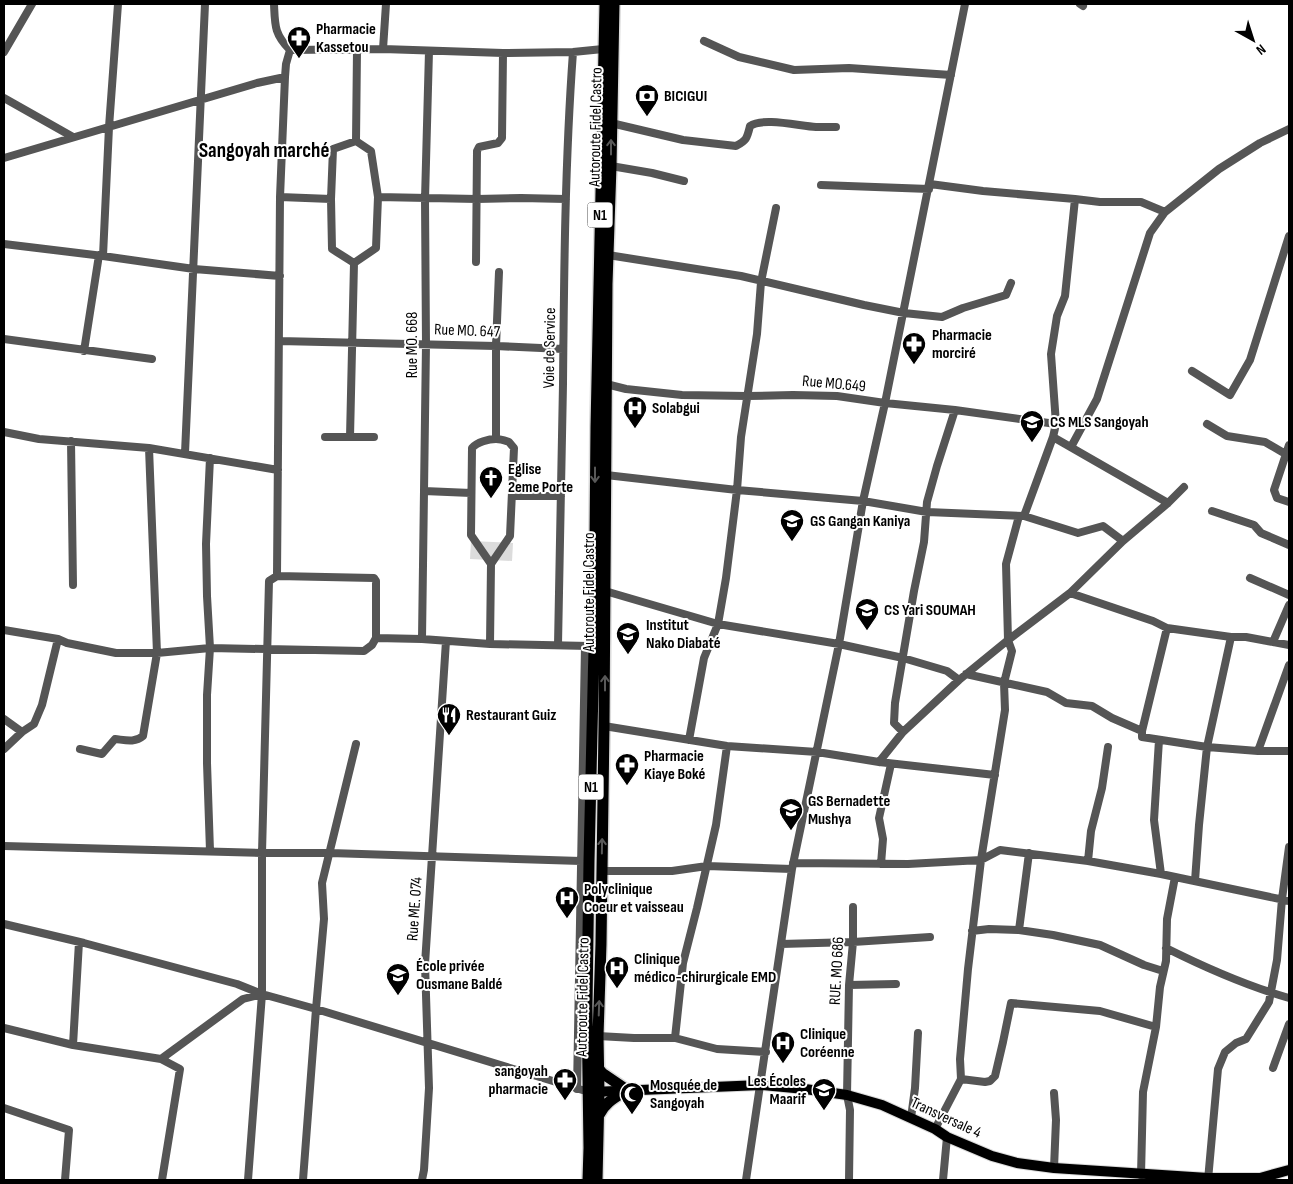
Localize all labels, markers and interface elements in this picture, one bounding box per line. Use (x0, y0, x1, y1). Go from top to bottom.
north arrow (1228, 15, 1278, 65)
place label: Pharmacie Kassetou (316, 20, 376, 57)
pharmacy icon: Pharmacie Kassetou (286, 25, 312, 59)
text: N (1253, 41, 1269, 59)
street label: Autoroute Fidel Castro (585, 67, 607, 188)
bank icon: BICIGUI (634, 83, 660, 117)
place label: BICIGUI (664, 87, 707, 106)
district label: Sangoyah marché (199, 138, 329, 163)
one-way arrow (606, 139, 616, 156)
road number: N1 (588, 202, 612, 228)
street label: Voie de Service (540, 307, 560, 389)
street label: Rue MO. 668 (403, 312, 422, 378)
street label: Rue MO. 647 (434, 320, 501, 342)
place label: Pharmacie morciré (932, 326, 992, 363)
pharmacy icon: Pharmacie morciré (901, 331, 927, 365)
street label: Rue MO.649 (801, 372, 867, 396)
hospital icon: Solabgui (622, 395, 648, 429)
place label: Solabgui (652, 399, 700, 418)
school or university icon: CS MLS Sangoyah (1019, 409, 1045, 443)
place label: CS MLS Sangoyah (1050, 413, 1149, 432)
place label: Eglise 2eme Porte (508, 460, 573, 497)
church icon: Eglise 2eme Porte (478, 465, 504, 499)
one-way arrow (591, 467, 600, 483)
school or university icon: GS Gangan Kaniya (779, 508, 805, 542)
place label: GS Gangan Kaniya (810, 512, 910, 531)
street label: Autoroute Fidel Castro (580, 532, 599, 653)
school or university icon: CS Yari SOUMAH (854, 597, 880, 631)
place label: CS Yari SOUMAH (884, 601, 976, 620)
place label: Institut Nako Diabaté (646, 616, 721, 653)
school or university icon: Institut Nako Diabaté (615, 621, 641, 655)
one-way arrow (600, 676, 609, 692)
restaurant icon: Restaurant Guiz (436, 702, 462, 736)
place label: Restaurant Guiz (466, 706, 557, 725)
place label: Pharmacie Kiaye Boké (644, 747, 705, 784)
pharmacy icon: Pharmacie Kiaye Boké (614, 752, 640, 786)
road number: N1 (578, 774, 604, 800)
place label: GS Bernadette Mushya (808, 792, 890, 829)
school or university icon: GS Bernadette Mushya (778, 797, 804, 831)
one-way arrow (597, 838, 607, 854)
street label: Rue ME. 074 (403, 876, 427, 942)
place label: Polyclinique Coeur et vaisseau (584, 880, 684, 917)
hospital icon: Polyclinique Coeur et vaisseau (554, 885, 580, 919)
street label: RUE. MO 686 (826, 936, 848, 1006)
street label: Autoroute Fidel Castro (572, 937, 594, 1058)
place label: Clinique médico-chirurgicale EMD (634, 950, 776, 987)
hospital icon: Clinique médico-chirurgicale EMD (604, 955, 630, 989)
place label: École privée Ousmane Baldé (416, 957, 503, 994)
school or university icon: École privée Ousmane Baldé (385, 962, 411, 996)
one-way arrow (594, 1001, 603, 1017)
place label: Clinique Coréenne (800, 1025, 855, 1062)
hospital icon: Clinique Coréenne (770, 1030, 796, 1064)
place label: sangoyah pharmacie (488, 1062, 548, 1099)
pharmacy icon: sangoyah pharmacie (552, 1067, 578, 1101)
place label: Les Écoles Maarif (748, 1072, 807, 1109)
place label: Mosquée de Sangoyah (650, 1076, 717, 1113)
school or university icon: Les Écoles Maarif (811, 1077, 837, 1111)
mosque icon: Mosquée de Sangoyah (619, 1081, 645, 1115)
street label: Transversale 4 (908, 1093, 985, 1143)

